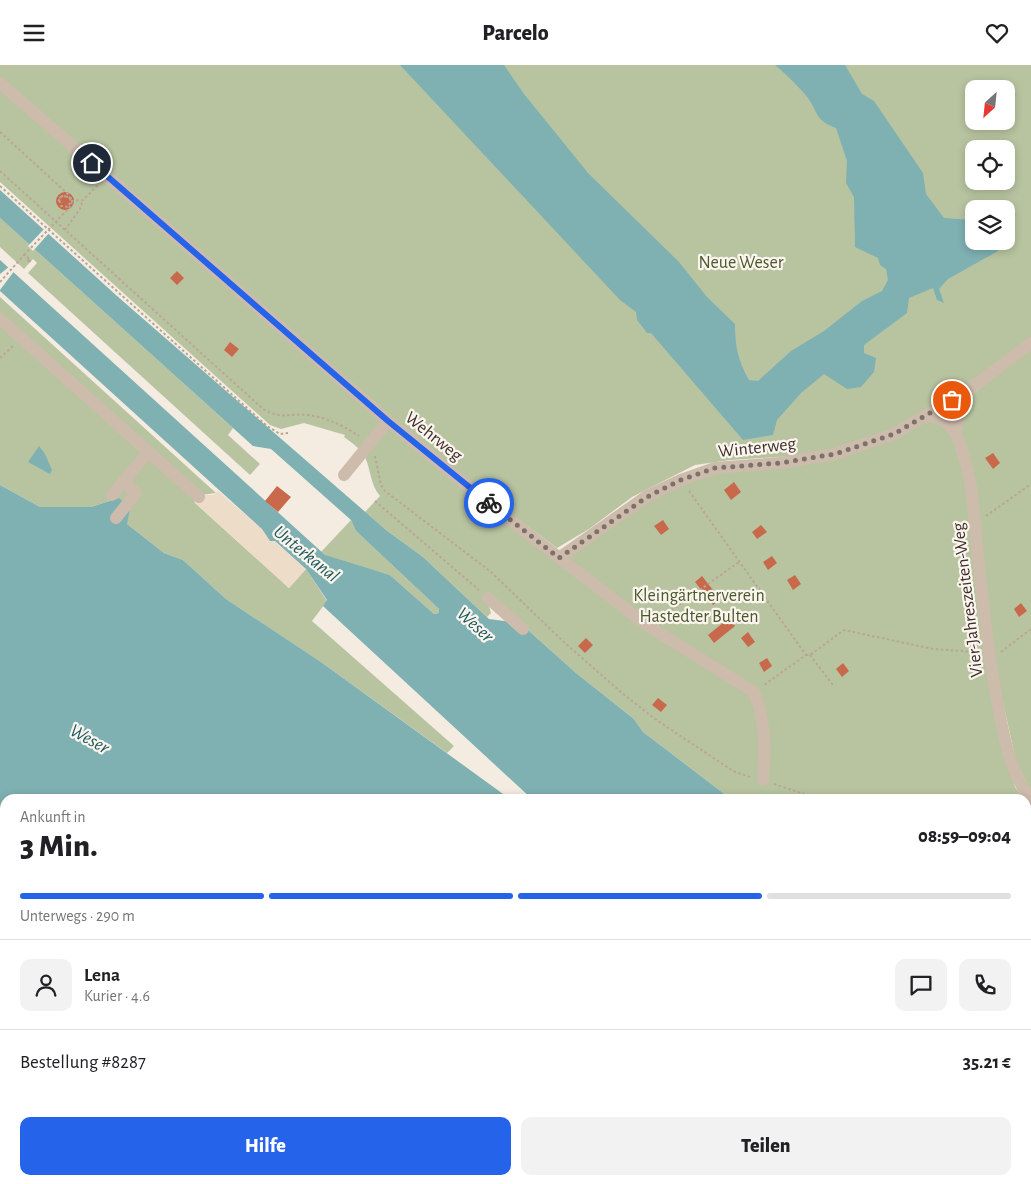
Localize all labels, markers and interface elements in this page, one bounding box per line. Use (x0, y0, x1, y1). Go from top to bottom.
icon: menu (20, 19, 48, 47)
icon: heart (983, 19, 1011, 47)
text: Parcelo (482, 22, 549, 44)
north arrow (965, 80, 1015, 130)
map controls (965, 80, 1015, 250)
button: locate (965, 140, 1015, 190)
pin (71, 142, 113, 184)
icon: home (78, 149, 106, 177)
button: layers (965, 200, 1015, 250)
park label: Neue Weser (698, 254, 784, 272)
pin (931, 379, 973, 421)
icon: bag (938, 386, 966, 414)
street label: Wehrweg (401, 409, 465, 465)
street label: Winterweg (717, 435, 797, 461)
courier (464, 478, 514, 528)
icon: bike (475, 489, 503, 517)
street label: Vier-Jahreszeiten-Weg (950, 521, 986, 678)
water label: Unterkanal (270, 522, 343, 586)
park label: Kleingärtnerverein Hastedter Bulten (633, 587, 765, 626)
water label: Weser (453, 604, 497, 647)
water label: Weser (66, 721, 113, 758)
text: Ankunft in (20, 809, 86, 825)
text: 08:59–09:04 (918, 827, 1011, 846)
text: 3 Min. (20, 830, 97, 862)
text: Unterwegs · 290 m (20, 908, 135, 924)
button: person (20, 959, 72, 1011)
button: chat (895, 959, 947, 1011)
button: phone (959, 959, 1011, 1011)
text: Lena (84, 966, 120, 985)
text: Kurier · 4.6 (84, 988, 150, 1004)
text: Bestellung #8287 (20, 1053, 146, 1072)
text: 35.21 € (963, 1053, 1011, 1072)
button: Hilfe (20, 1117, 511, 1175)
button: Teilen (521, 1117, 1011, 1175)

